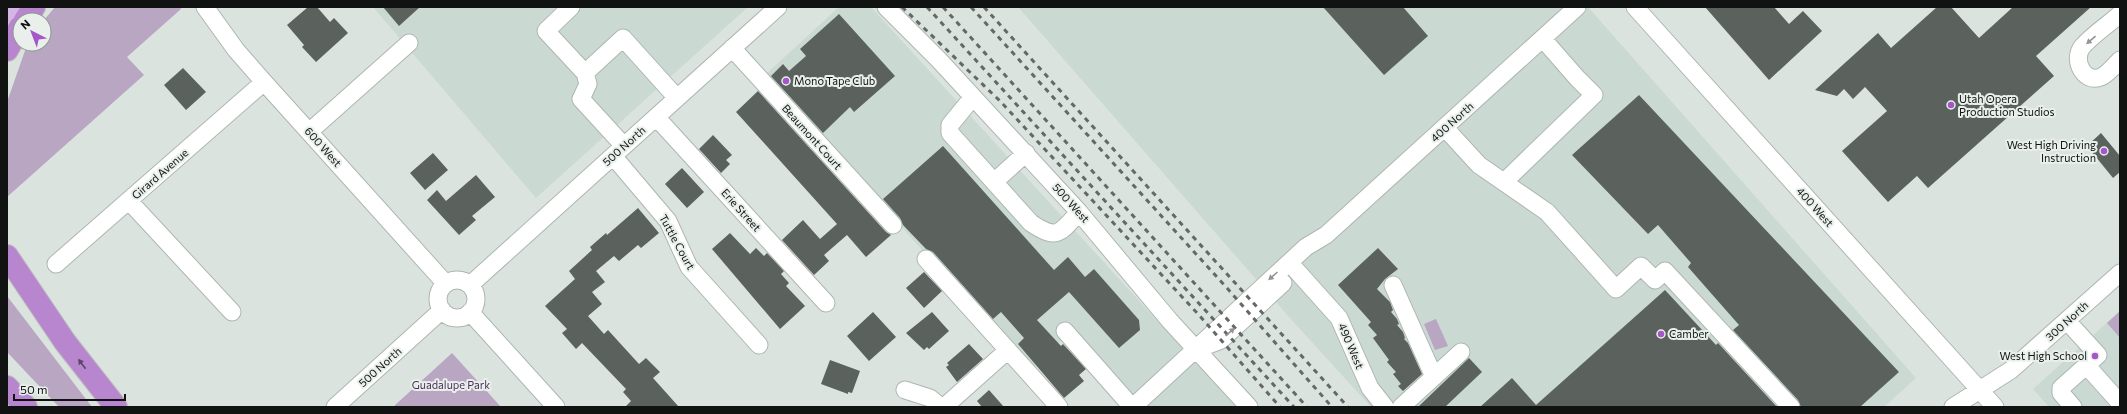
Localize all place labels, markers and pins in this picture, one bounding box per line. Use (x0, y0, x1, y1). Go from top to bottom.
place label: Mono Tape Club (794, 74, 875, 87)
marker: Mono Tape Club (781, 76, 791, 86)
place label: Utah Opera Production Studios (1959, 92, 2055, 118)
marker: Utah Opera Production Studios (1946, 100, 1956, 110)
place label: West High Driving Instruction (2007, 138, 2096, 164)
marker: West High Driving Instruction (2099, 146, 2109, 156)
place label: Camber (1669, 327, 1709, 340)
marker: Camber (1656, 329, 1666, 339)
place label: West High School (2000, 349, 2087, 362)
marker: West High School (2090, 351, 2100, 361)

